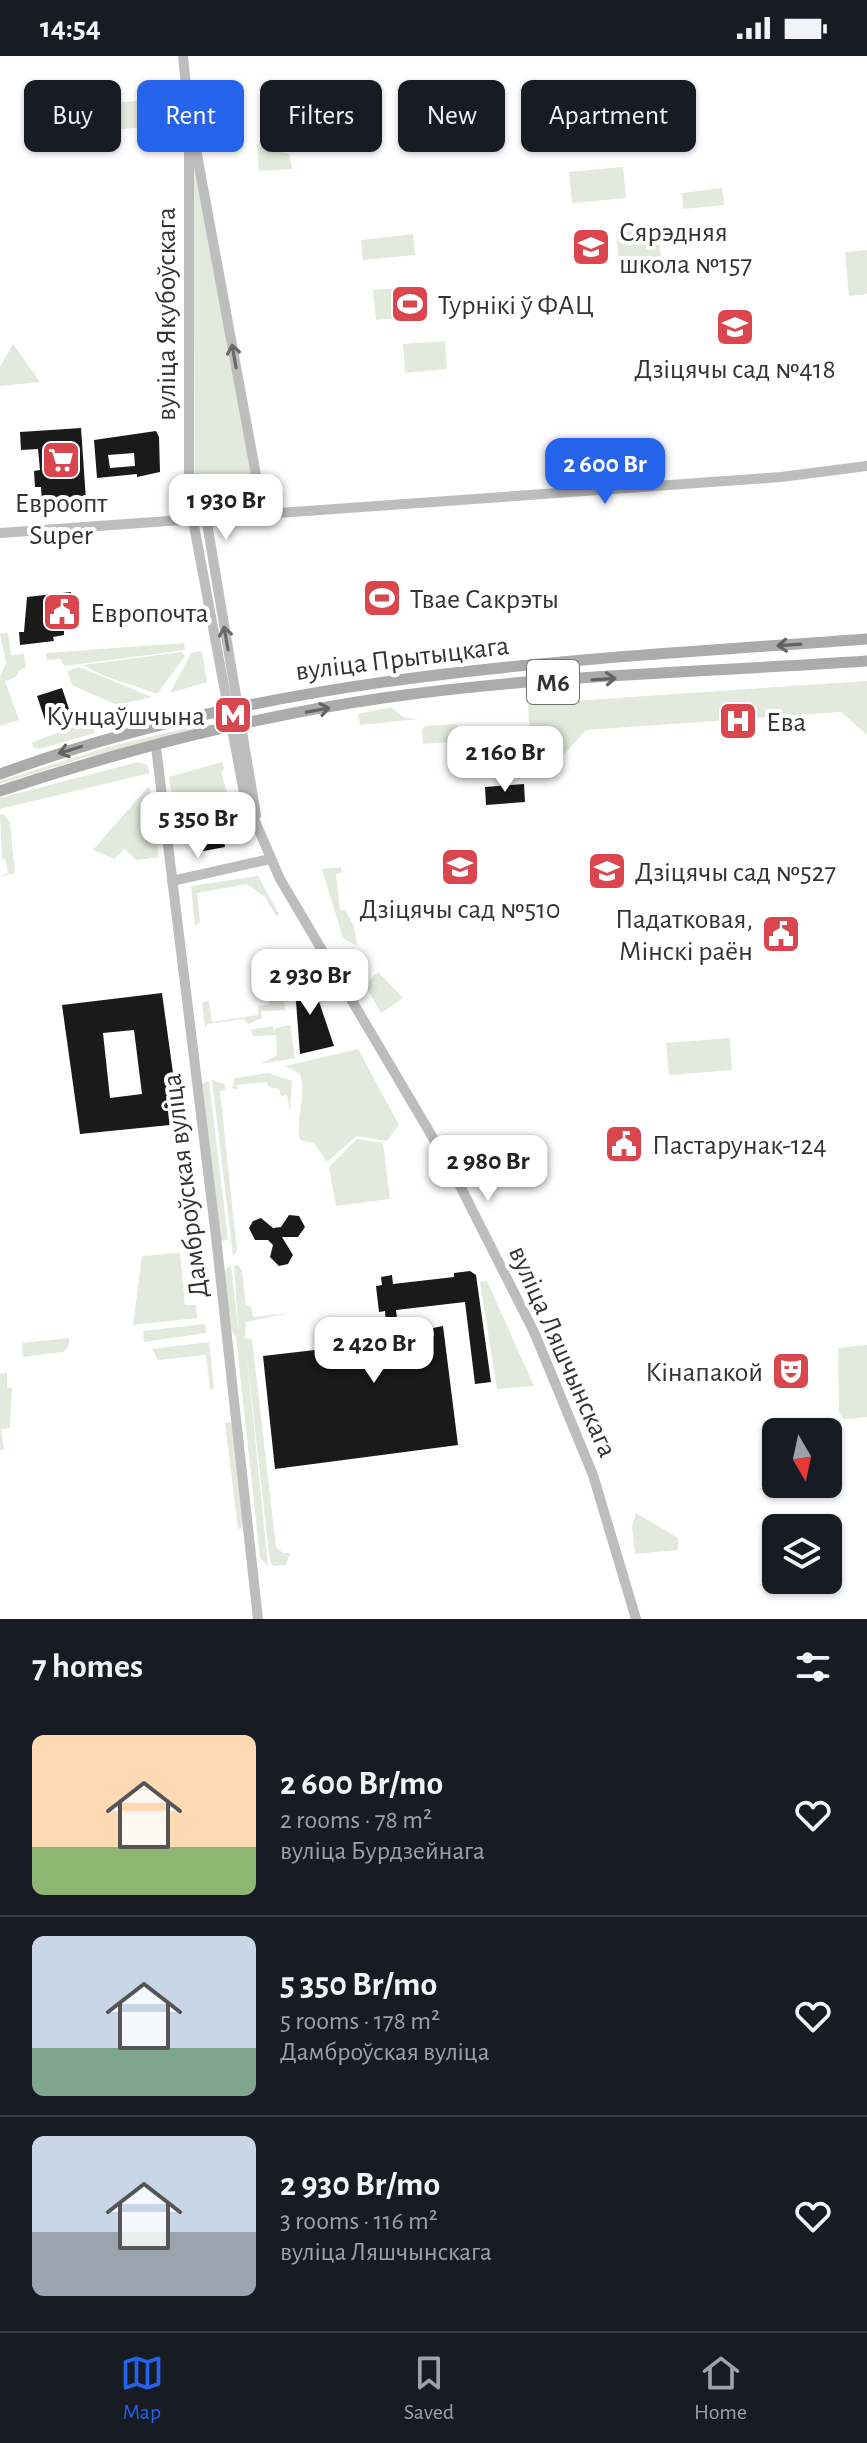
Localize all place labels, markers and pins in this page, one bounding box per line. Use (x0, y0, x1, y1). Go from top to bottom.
place label: Сярэдняя школа №157 (619, 219, 752, 279)
school or university icon: Сярэдняя школа №157 (570, 226, 612, 268)
sports icon: Турнікі ў ФАЦ (389, 283, 431, 325)
place label: Турнікі ў ФАЦ (438, 292, 594, 320)
school or university icon: Дзіцячы сад №418 (714, 306, 756, 348)
place label: Дзіцячы сад №418 (634, 356, 836, 384)
pin: 2 600 Br (522, 438, 688, 506)
supermarket icon: Евроопт Super (40, 439, 82, 481)
pin: 1 930 Br (143, 474, 309, 542)
place label: Евроопт Super (15, 490, 108, 550)
sports icon: Твае Сакрэты (361, 577, 403, 619)
place label: Твае Сакрэты (410, 586, 559, 614)
public building icon: Европочта (41, 591, 83, 633)
place label: Европочта (90, 600, 209, 628)
metro station icon: Кунцаўшчына (212, 694, 254, 736)
hospital icon: Ева (717, 700, 759, 742)
place label: Кунцаўшчына (46, 703, 205, 731)
place label: Ева (766, 709, 806, 737)
pin: 2 160 Br (422, 726, 588, 794)
pin: 5 350 Br (115, 792, 281, 860)
school or university icon: Дзіцячы сад №510 (439, 846, 481, 888)
school or university icon: Дзіцячы сад №527 (586, 850, 628, 892)
place label: Дзіцячы сад №527 (635, 859, 836, 887)
place label: Дзіцячы сад №510 (359, 896, 561, 924)
place label: Падатковая, Мінскі раён (615, 906, 753, 966)
public building icon: Падатковая, Мінскі раён (760, 913, 802, 955)
pin: 2 930 Br (227, 949, 393, 1017)
public building icon: Пастарунак-124 (603, 1123, 645, 1165)
place label: Пастарунак-124 (652, 1132, 827, 1160)
pin: 2 980 Br (405, 1135, 571, 1203)
pin: 2 420 Br (291, 1317, 457, 1385)
theatre icon: Кінапакой (770, 1350, 812, 1392)
place label: Кінапакой (645, 1359, 763, 1387)

